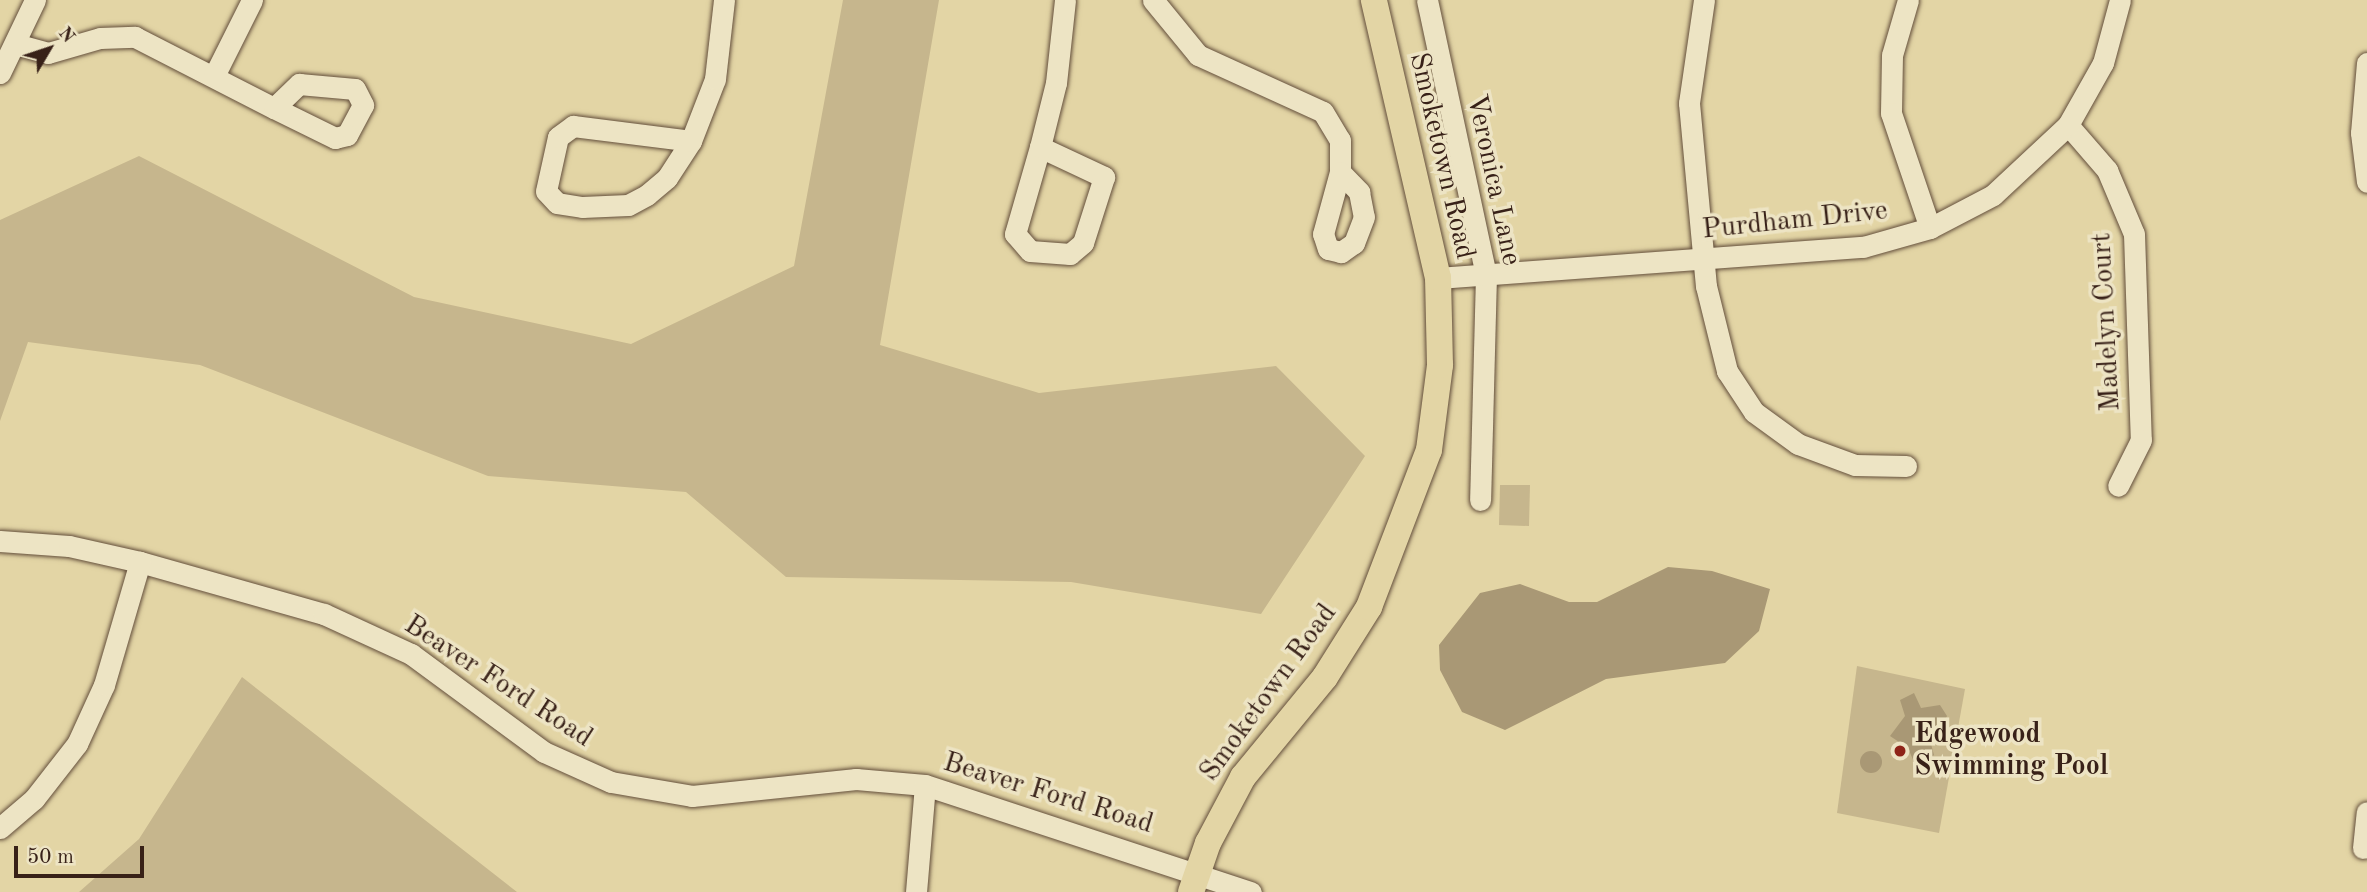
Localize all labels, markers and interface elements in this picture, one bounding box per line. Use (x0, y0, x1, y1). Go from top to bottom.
north arrow (14, 14, 84, 84)
text: N (54, 24, 78, 47)
street label: Smoketown Road (1401, 49, 1481, 263)
street label: Veronica Lane (1458, 91, 1528, 269)
street label: Purdham Drive (1701, 195, 1889, 247)
street label: Madelyn Court (2086, 232, 2128, 412)
street label: Smoketown Road (1193, 598, 1345, 788)
street label: Beaver Ford Road (397, 609, 599, 755)
place label: Edgewood Swimming Pool (1914, 718, 2108, 784)
marker: Edgewood Swimming Pool (1892, 743, 1908, 759)
street label: Beaver Ford Road (939, 746, 1157, 842)
scale bar (18, 832, 147, 876)
text: 50 m (27, 847, 74, 868)

